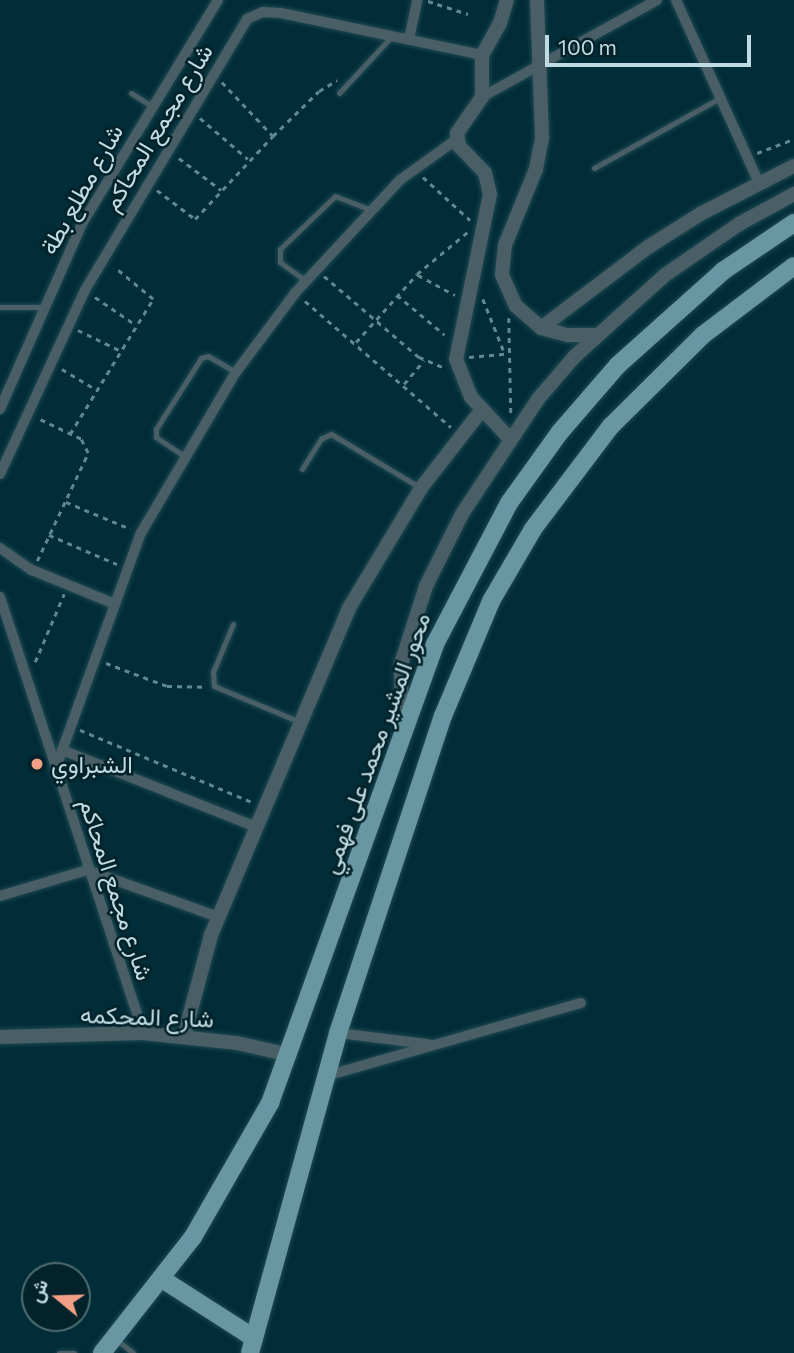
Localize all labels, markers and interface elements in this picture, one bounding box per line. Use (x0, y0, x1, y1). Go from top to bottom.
scale bar (549, 21, 756, 65)
text: 100 m (558, 34, 617, 59)
street label: شارع مجمع المحاكم (96, 38, 218, 216)
street label: شارع مطلع بطة (33, 119, 129, 259)
street label: محور المشير محمد على فهمي (314, 609, 436, 877)
place label: الشبراوي (51, 750, 133, 778)
marker: الشبراوي (29, 756, 45, 772)
street label: شارع مجمع المحاكم (74, 794, 160, 984)
street label: شارع المحكمه (80, 999, 214, 1033)
north arrow (21, 1262, 91, 1332)
text: ش (23, 1276, 52, 1305)

